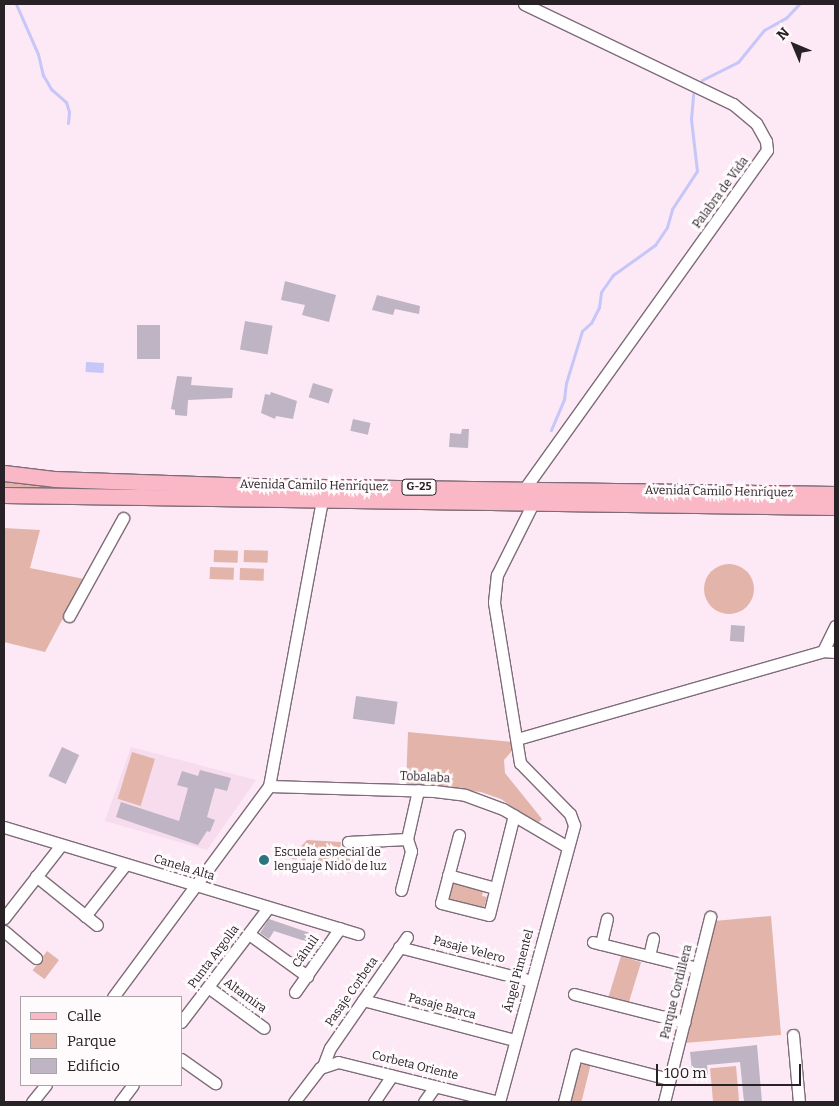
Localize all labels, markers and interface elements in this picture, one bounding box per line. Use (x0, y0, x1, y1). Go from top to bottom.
north arrow (769, 20, 819, 70)
text: N (773, 24, 793, 44)
street label: Palabra de Vida (690, 154, 752, 232)
street label: Avenida Camilo Henríquez (240, 478, 388, 494)
road number: G-25 (402, 478, 436, 496)
street label: Avenida Camilo Henríquez (645, 484, 793, 500)
street label: Tobalaba (400, 769, 450, 787)
place label: Escuela especial de lenguaje Nido de luz (274, 846, 387, 874)
street label: Canela Alta (152, 852, 216, 884)
marker: Escuela especial de lenguaje Nido de luz (258, 854, 270, 866)
street label: Punta Argolla (186, 923, 242, 991)
street label: Ángel Pimentel (501, 928, 537, 1014)
street label: Cáhuil (290, 933, 322, 971)
street label: Pasaje Velero (431, 933, 507, 967)
street label: Parque Cordillera (658, 943, 696, 1041)
street label: Pasaje Corbeta (323, 954, 381, 1030)
street label: Altamira (221, 976, 269, 1016)
street label: Pasaje Barca (407, 991, 477, 1023)
legend (20, 996, 182, 1086)
text: Calle (67, 1007, 101, 1025)
text: Parque (67, 1032, 116, 1050)
street label: Corbeta Oriente (370, 1048, 460, 1084)
scale bar (659, 1054, 804, 1086)
text: Edificio (67, 1057, 120, 1075)
text: 100 m (664, 1064, 707, 1082)

